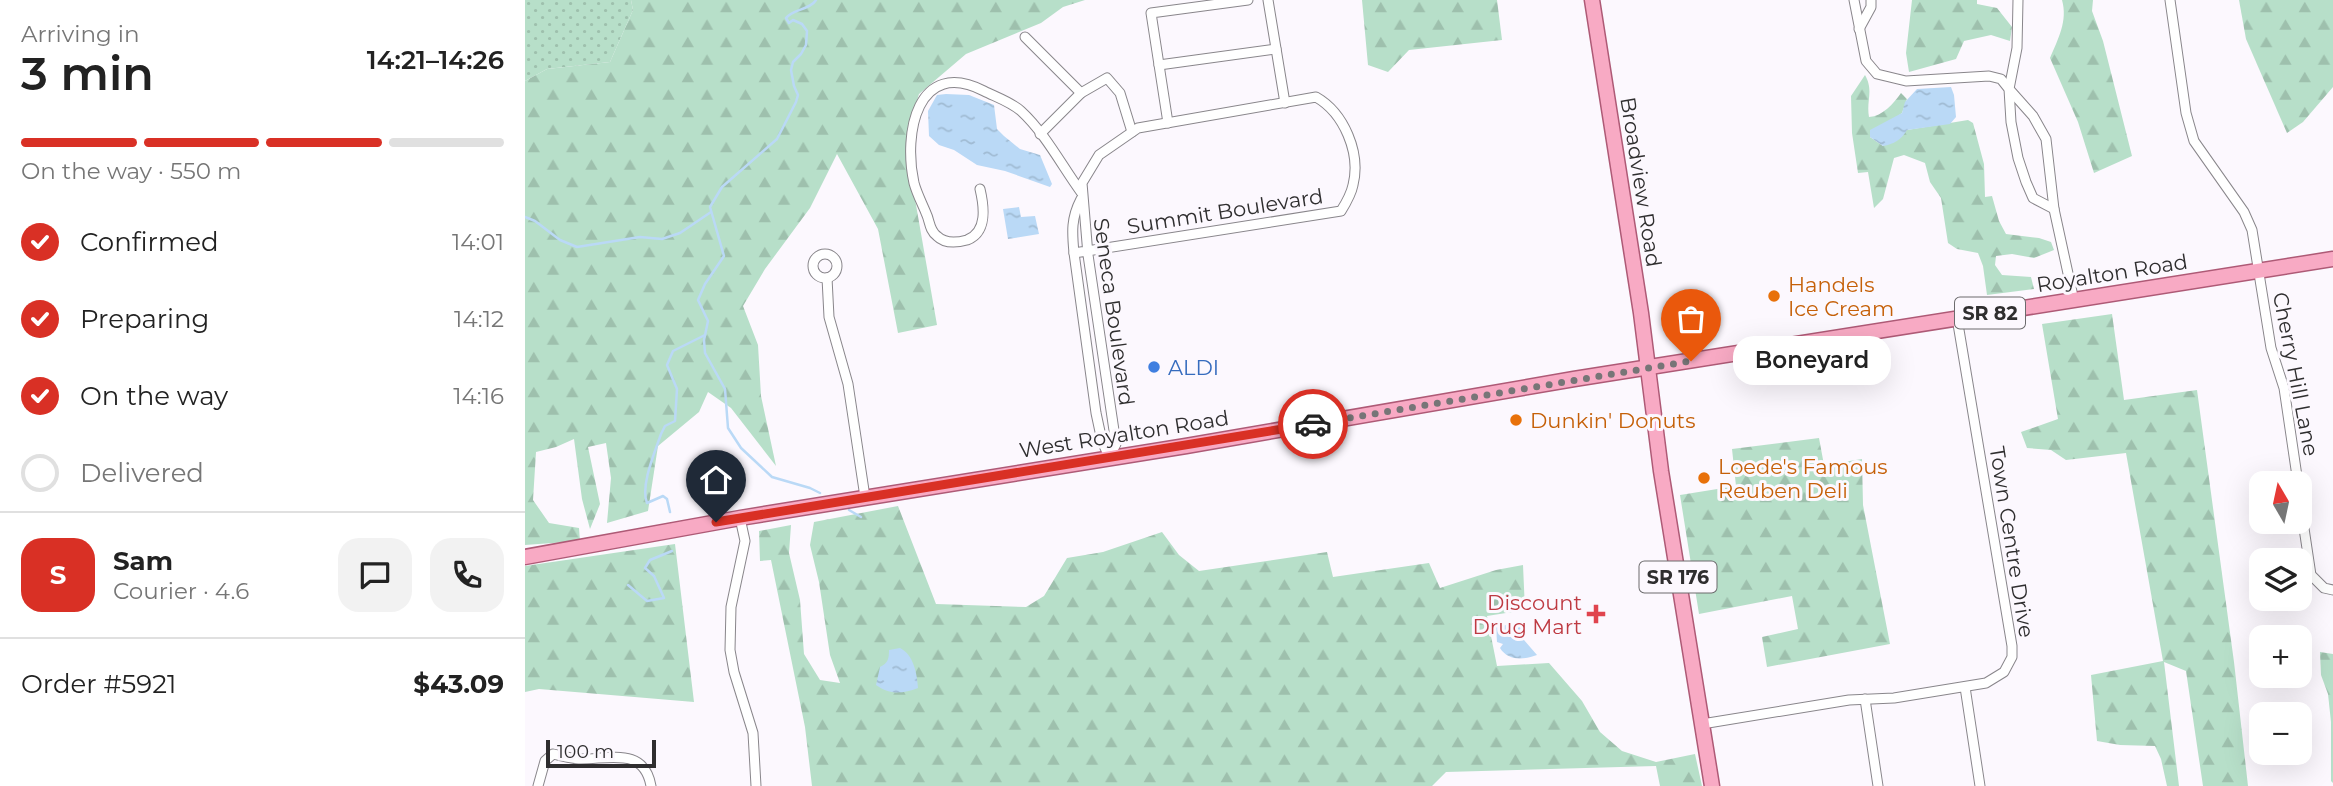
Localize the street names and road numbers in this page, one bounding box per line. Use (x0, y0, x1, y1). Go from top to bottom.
street label: Broadview Road (1615, 95, 1667, 269)
street label: Summit Boulevard (1125, 183, 1325, 239)
street label: Seneca Boulevard (1088, 217, 1140, 407)
street label: Royalton Road (2035, 249, 2189, 297)
street label: Cherry Hill Lane (2268, 290, 2324, 458)
road number: SR 82 (1955, 298, 2025, 328)
street label: West Royalton Road (1017, 405, 1231, 463)
street label: Town Centre Drive (1985, 445, 2039, 639)
road number: SR 176 (1639, 562, 1717, 592)

